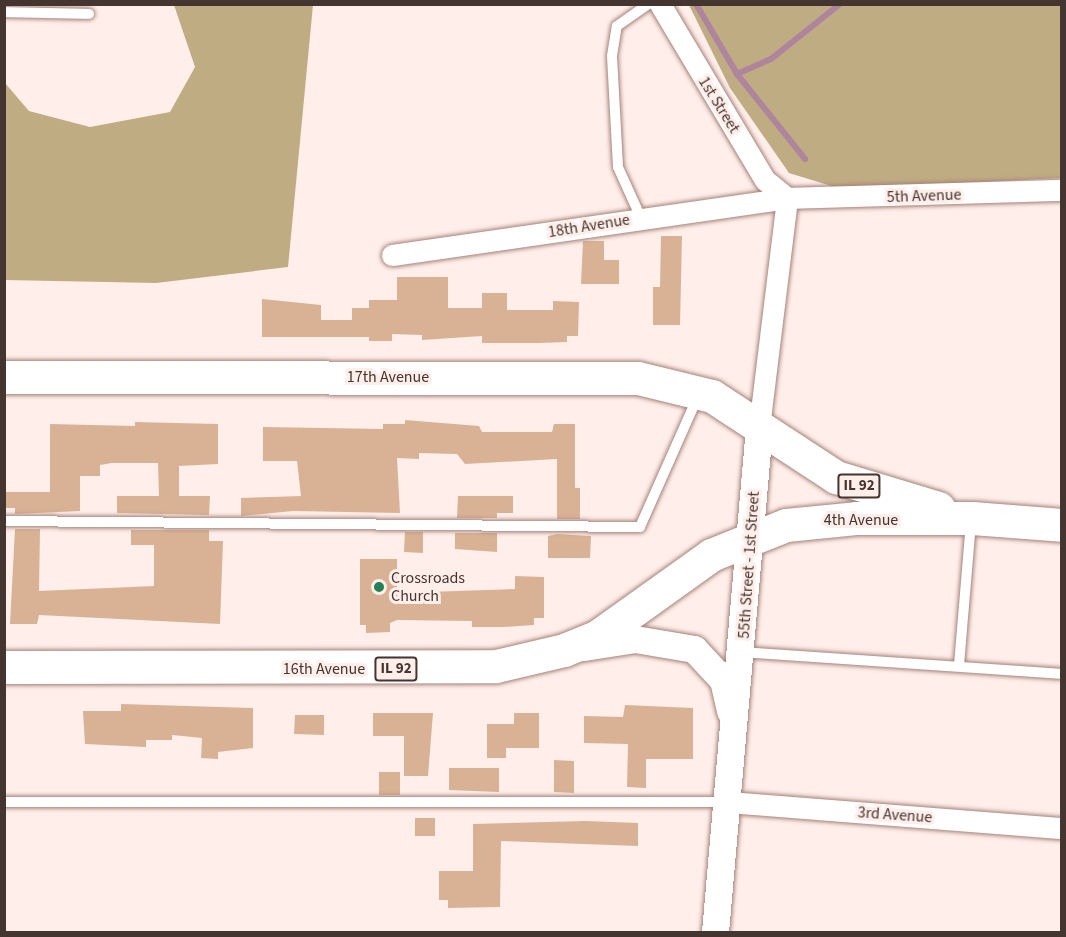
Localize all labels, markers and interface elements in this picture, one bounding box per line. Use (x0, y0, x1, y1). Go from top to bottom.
street label: 1st Street (694, 73, 744, 137)
street label: 5th Avenue (886, 185, 962, 207)
street label: 18th Avenue (547, 210, 631, 242)
street label: 17th Avenue (347, 367, 429, 387)
road number: IL 92 (836, 474, 882, 498)
street label: 55th Street - 1st Street (734, 491, 764, 639)
street label: 4th Avenue (824, 510, 898, 530)
place label: Crossroads Church (391, 568, 465, 606)
marker: Crossroads Church (372, 580, 386, 594)
road number: IL 92 (374, 657, 418, 681)
street label: 16th Avenue (283, 659, 365, 679)
street label: 3rd Avenue (857, 803, 933, 827)

